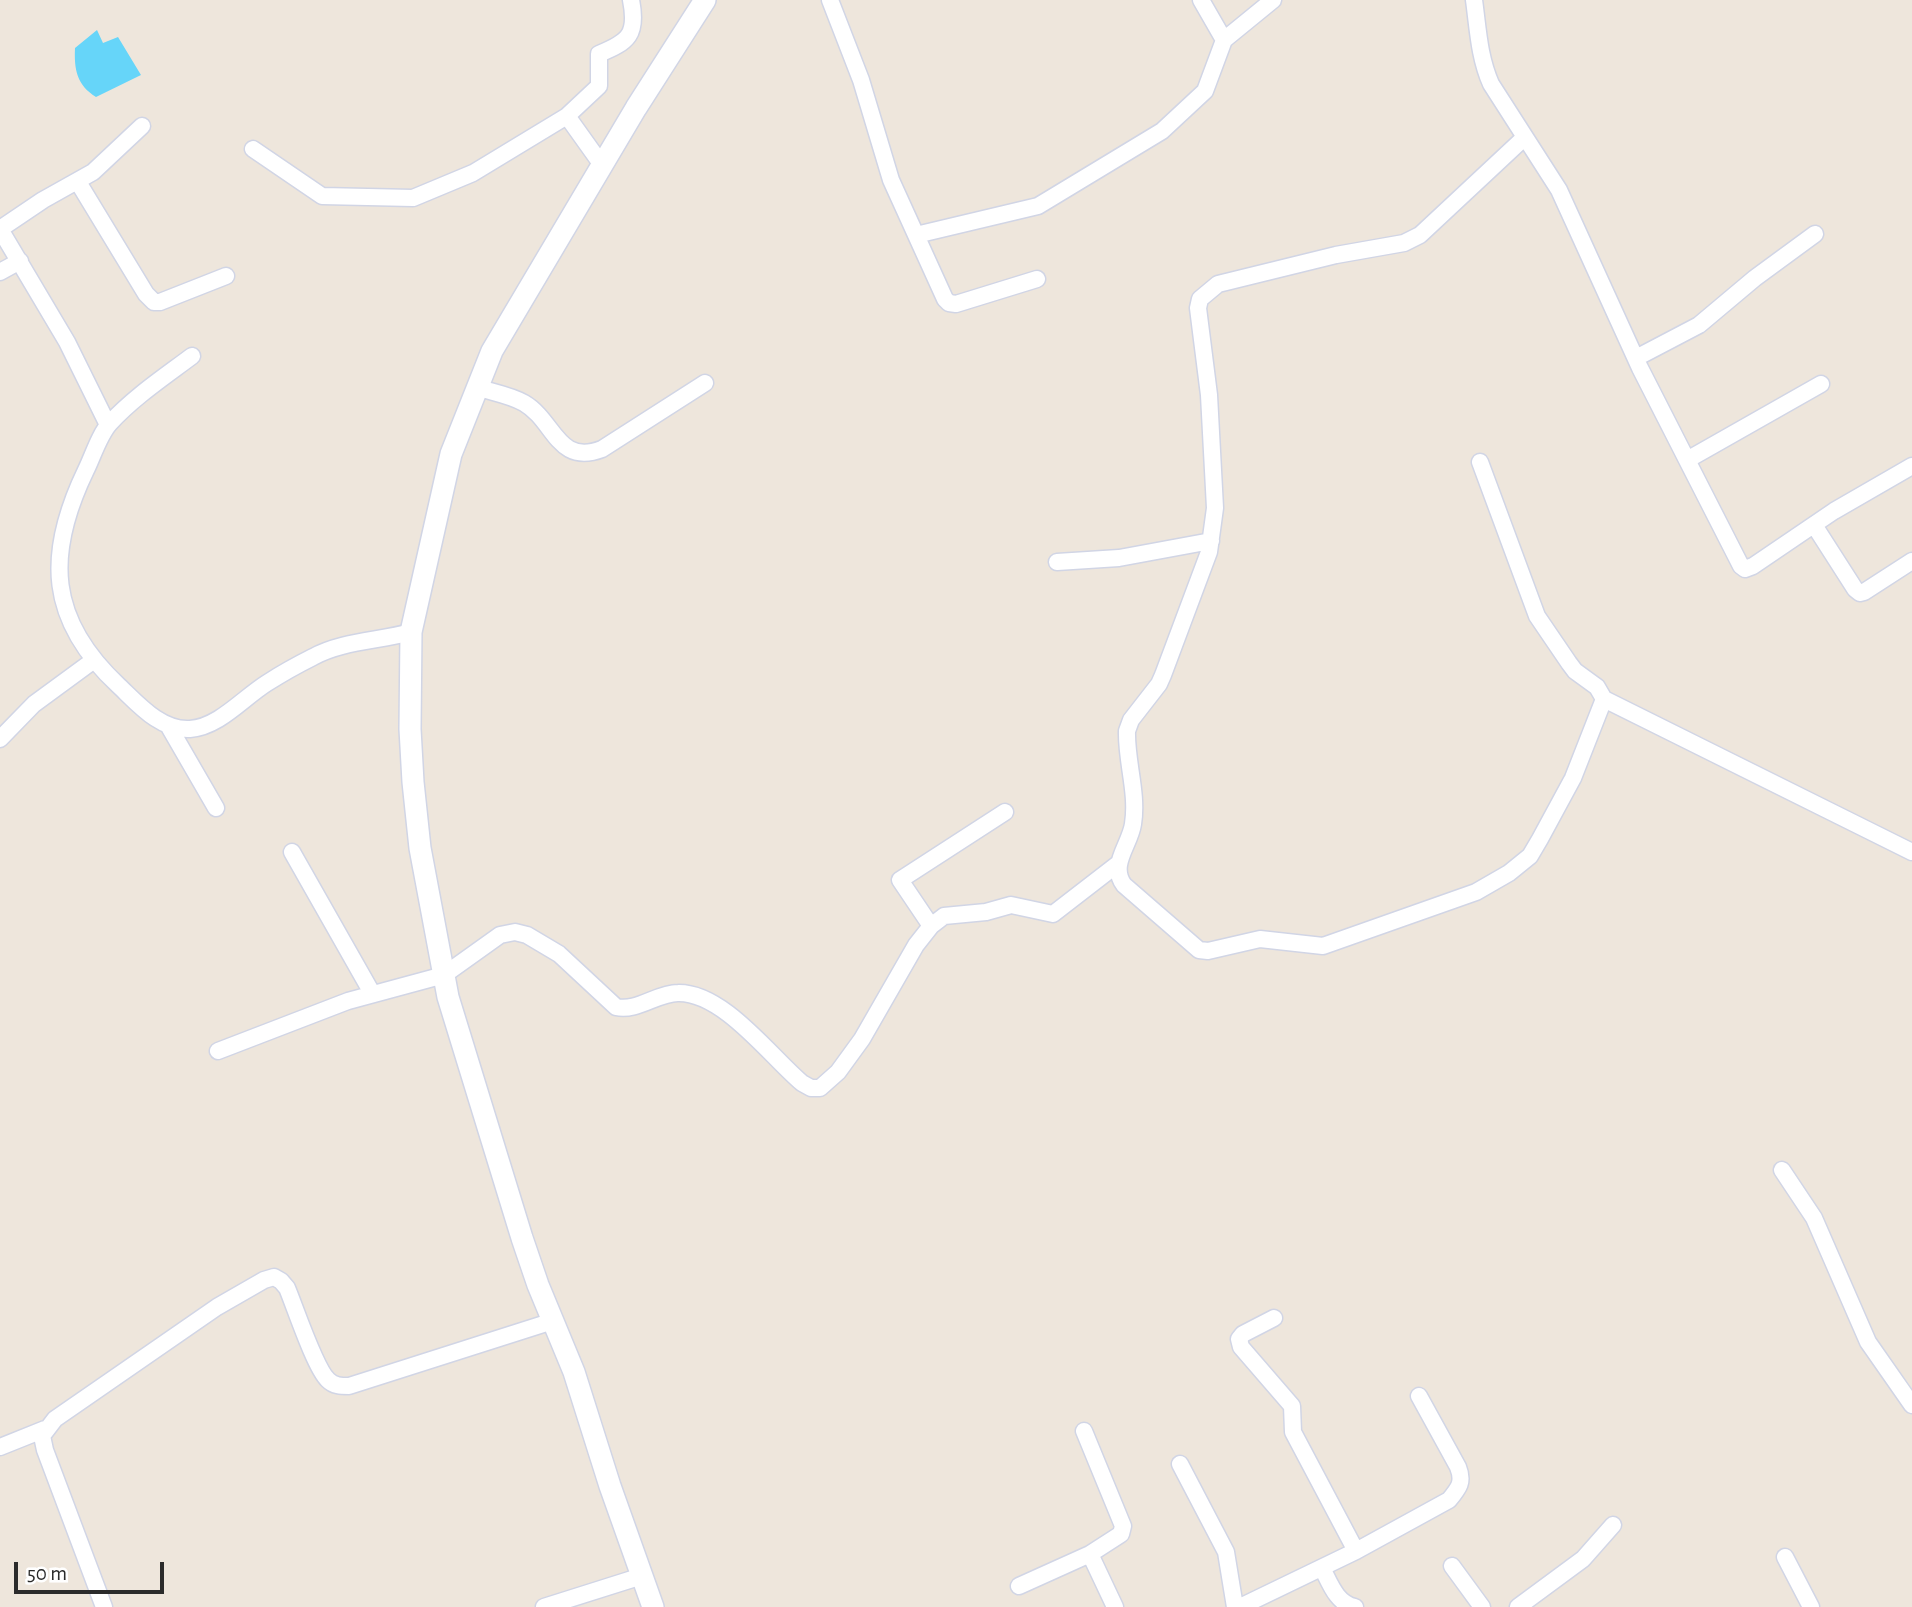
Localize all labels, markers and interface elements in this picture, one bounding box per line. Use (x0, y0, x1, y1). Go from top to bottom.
scale bar (18, 1548, 168, 1592)
text: 50 m (27, 1563, 67, 1584)

